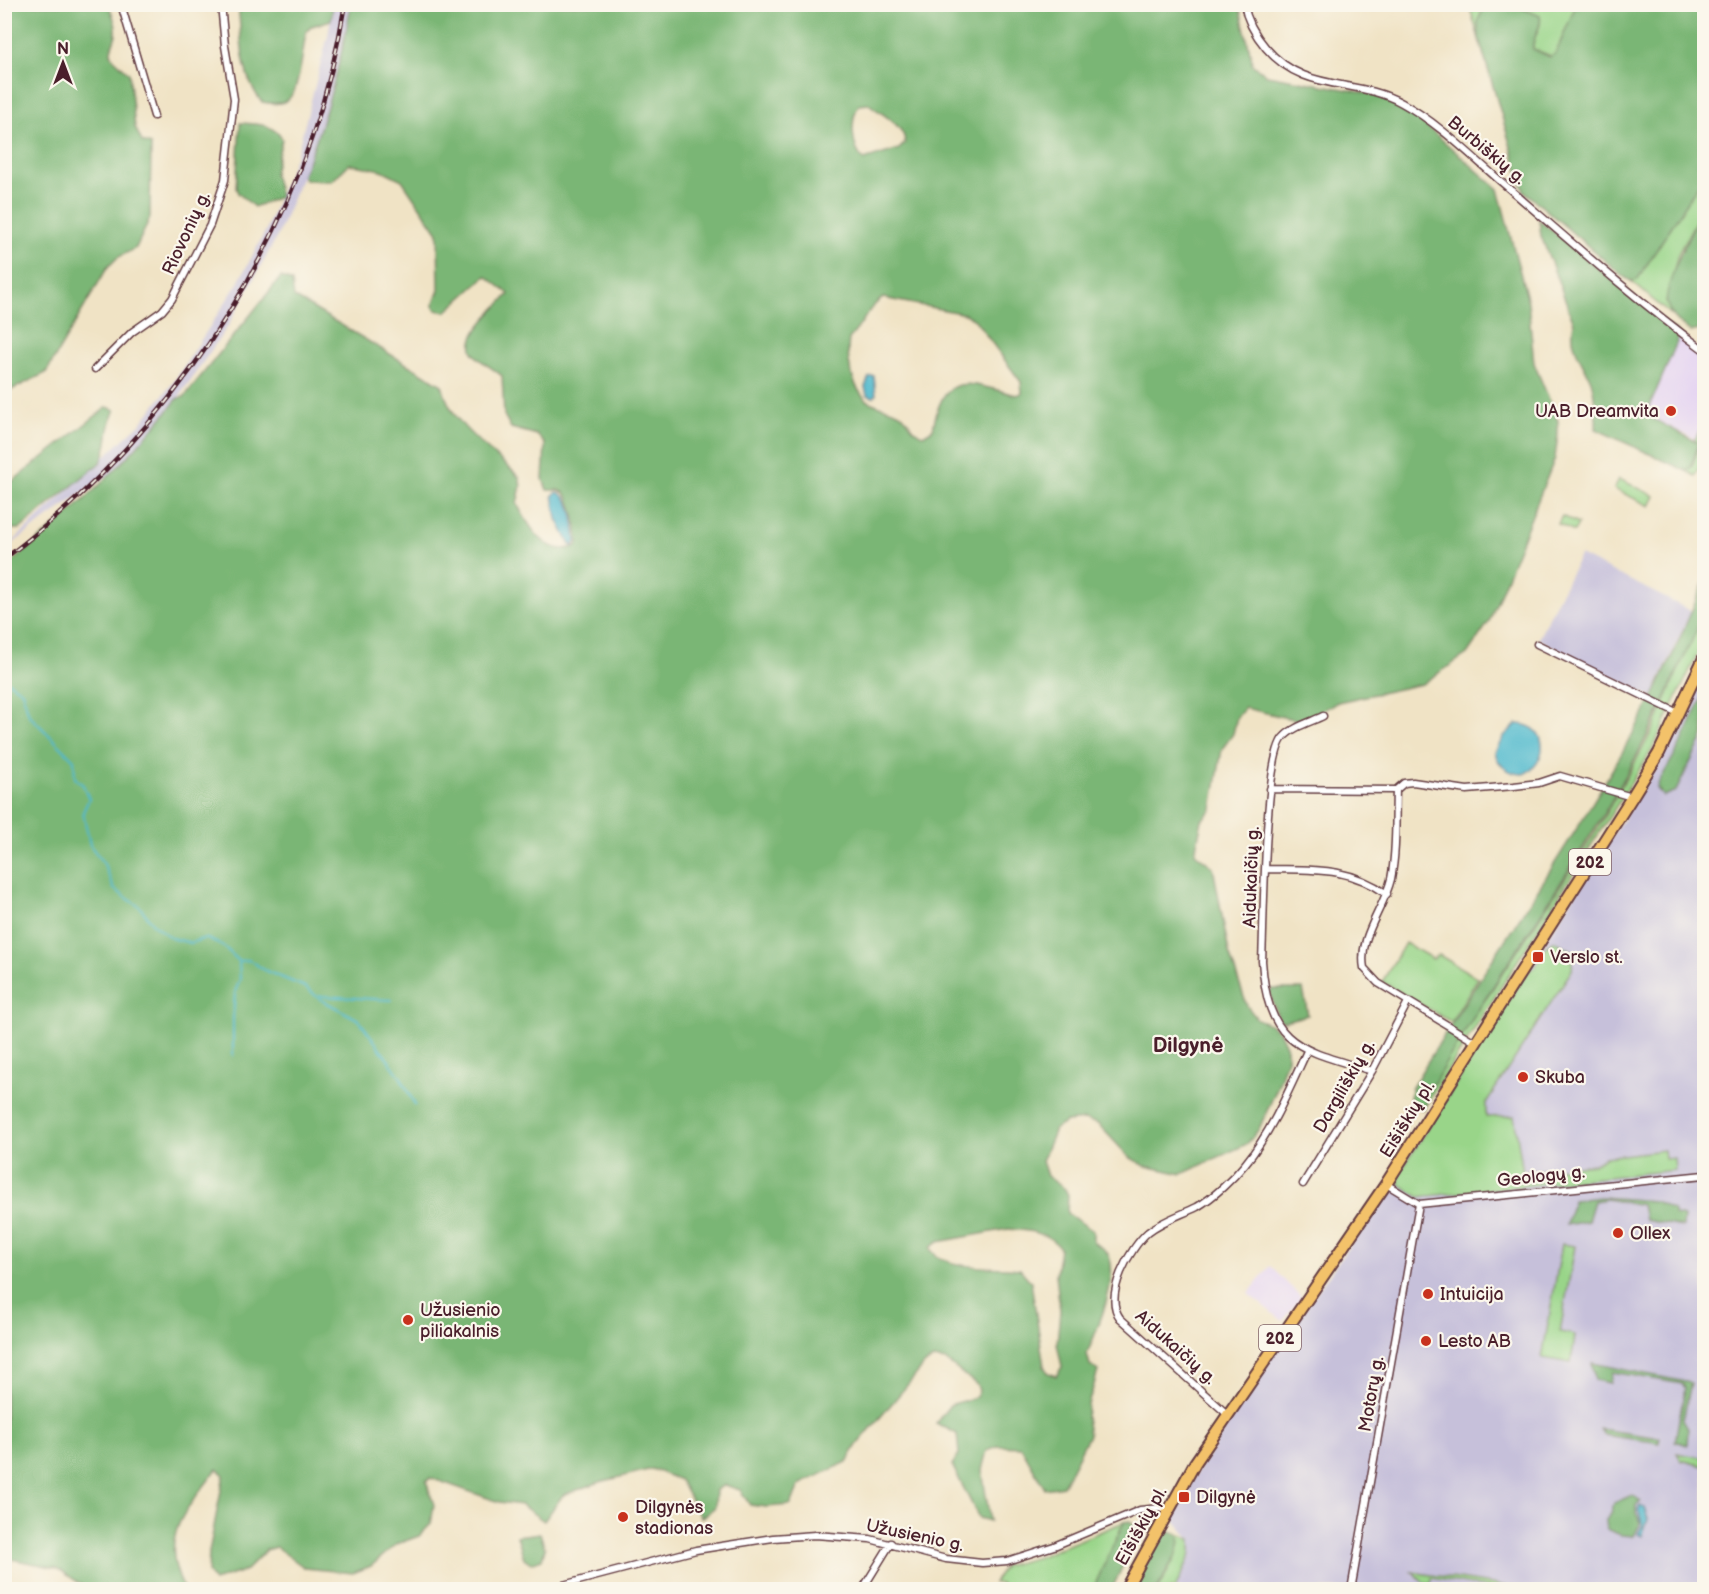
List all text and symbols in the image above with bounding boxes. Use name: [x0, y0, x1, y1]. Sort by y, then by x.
north arrow: [33, 33, 93, 93]
text: N: [57, 40, 69, 59]
street label: Burbiškių g.: [1443, 112, 1530, 189]
street label: Riovonių g.: [158, 188, 215, 278]
place label: UAB Dreamvita: [1535, 401, 1659, 422]
marker: UAB Dreamvita: [1664, 404, 1678, 418]
street label: Aidukaičių g.: [1239, 826, 1264, 928]
road number: 202: [1569, 849, 1611, 875]
place label: Verslo st.: [1550, 947, 1623, 968]
marker: Verslo st.: [1531, 950, 1545, 964]
district label: Dilgynė: [1153, 1033, 1223, 1058]
street label: Dargiliškių g.: [1309, 1036, 1380, 1137]
place label: Skuba: [1535, 1067, 1585, 1088]
marker: Skuba: [1516, 1070, 1530, 1084]
street label: Eišiškių pl.: [1376, 1077, 1439, 1162]
street label: Geologų g.: [1496, 1161, 1586, 1192]
place label: Ollex: [1630, 1223, 1671, 1244]
marker: Ollex: [1611, 1226, 1625, 1240]
place label: Intuicija: [1440, 1284, 1504, 1305]
marker: Intuicija: [1421, 1287, 1435, 1301]
place label: Užusienio piliakalnis: [420, 1300, 501, 1342]
street label: Aidukaičių g.: [1131, 1306, 1220, 1389]
marker: Užusienio piliakalnis: [401, 1313, 415, 1327]
road number: 202: [1259, 1325, 1301, 1351]
place label: Lesto AB: [1438, 1331, 1511, 1352]
marker: Lesto AB: [1419, 1334, 1433, 1348]
street label: Motorų g.: [1355, 1355, 1388, 1434]
street label: Eišiškių pl.: [1111, 1483, 1172, 1569]
place label: Dilgynė: [1196, 1487, 1256, 1508]
marker: Dilgynė: [1177, 1490, 1191, 1504]
place label: Dilgynės stadionas: [635, 1497, 713, 1539]
marker: Dilgynės stadionas: [616, 1510, 630, 1524]
street label: Užusienio g.: [864, 1515, 966, 1556]

